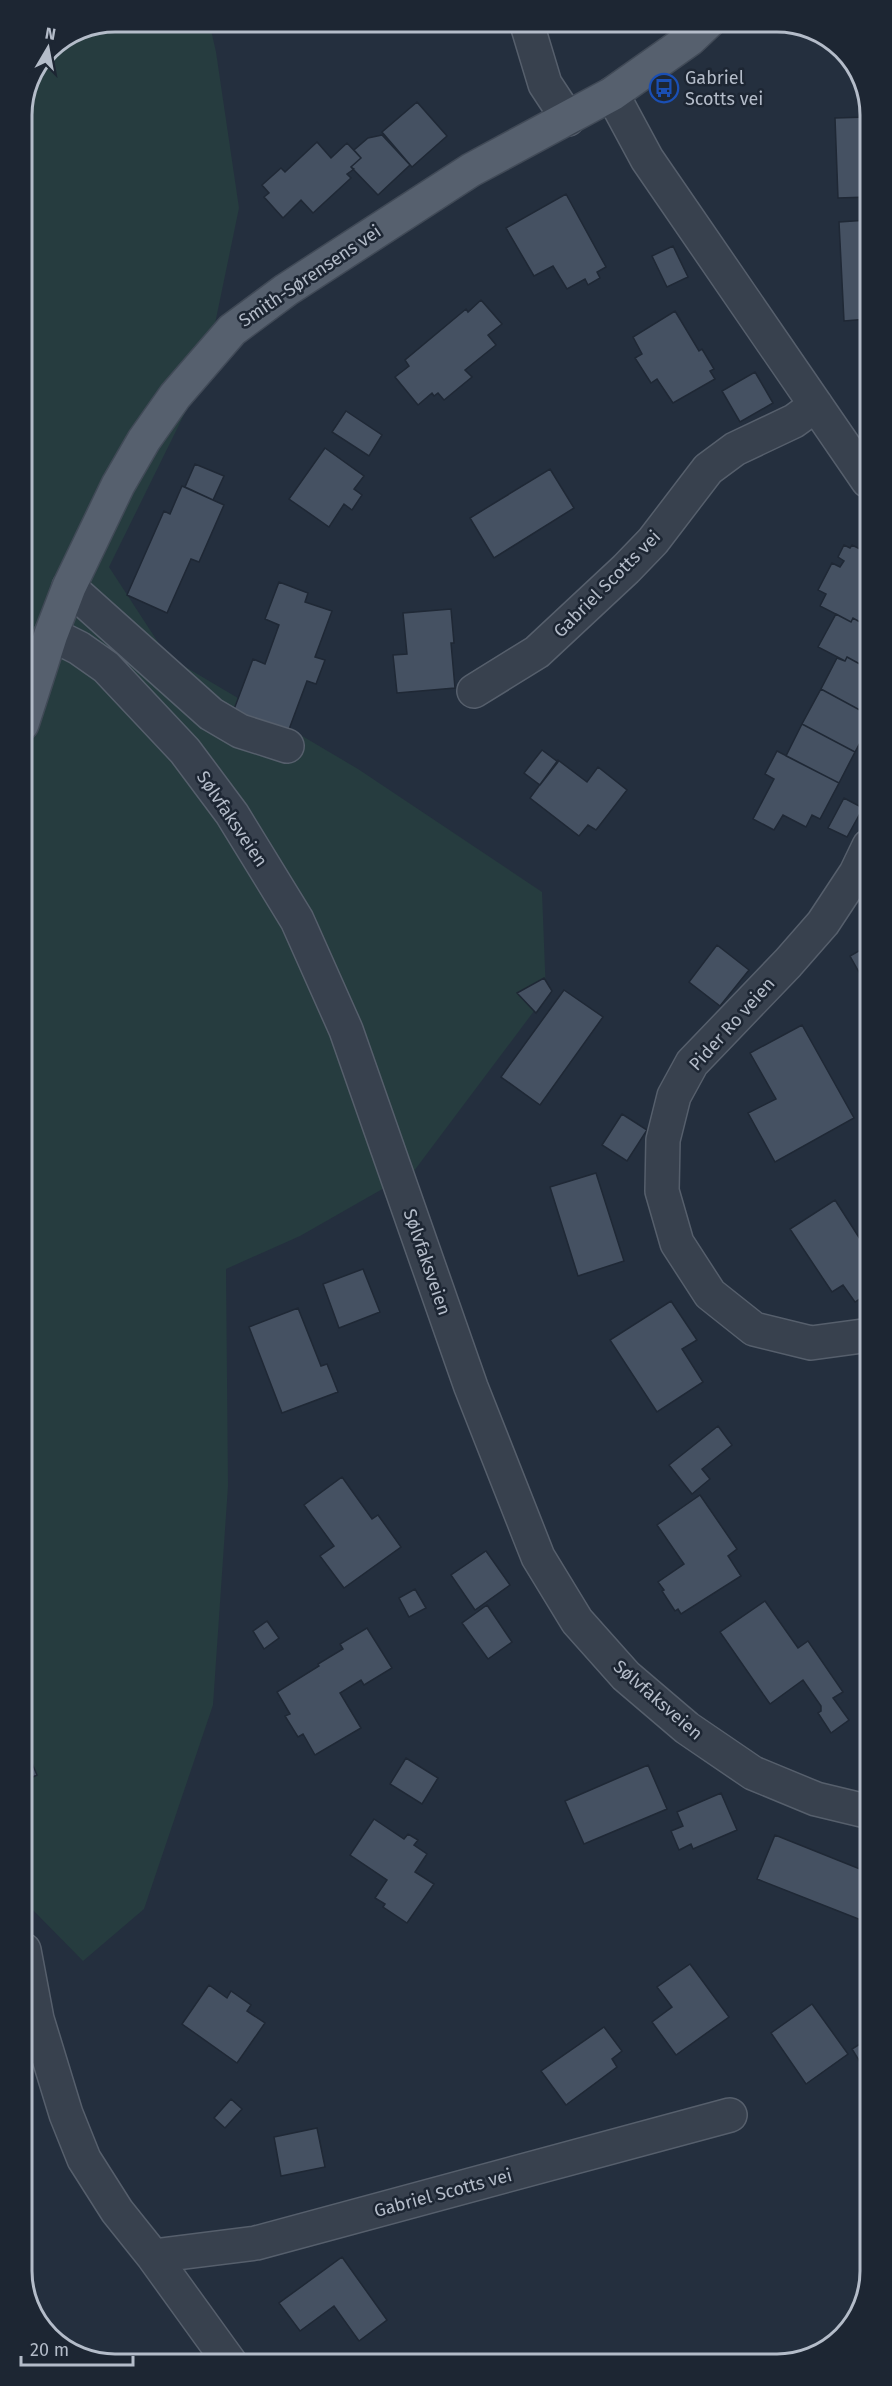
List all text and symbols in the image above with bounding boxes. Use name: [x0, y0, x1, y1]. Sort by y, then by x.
north arrow: [18, 18, 78, 78]
text: N: [44, 23, 57, 44]
place label: Gabriel Scotts vei: [685, 67, 763, 110]
bus stop icon: Gabriel Scotts vei: [648, 72, 680, 104]
street label: Smith-Sørensens vei: [235, 220, 385, 332]
street label: Gabriel Scotts vei: [549, 526, 665, 642]
street label: Sølvfaksveien: [192, 767, 272, 871]
street label: Pider Ro veien: [684, 973, 780, 1075]
street label: Sølvfaksveien: [399, 1206, 455, 1318]
street label: Sølvfaksveien: [609, 1655, 707, 1745]
street label: Gabriel Scotts vei: [372, 2164, 514, 2222]
scale bar: [21, 2329, 134, 2367]
text: 20 m: [30, 2339, 69, 2361]

